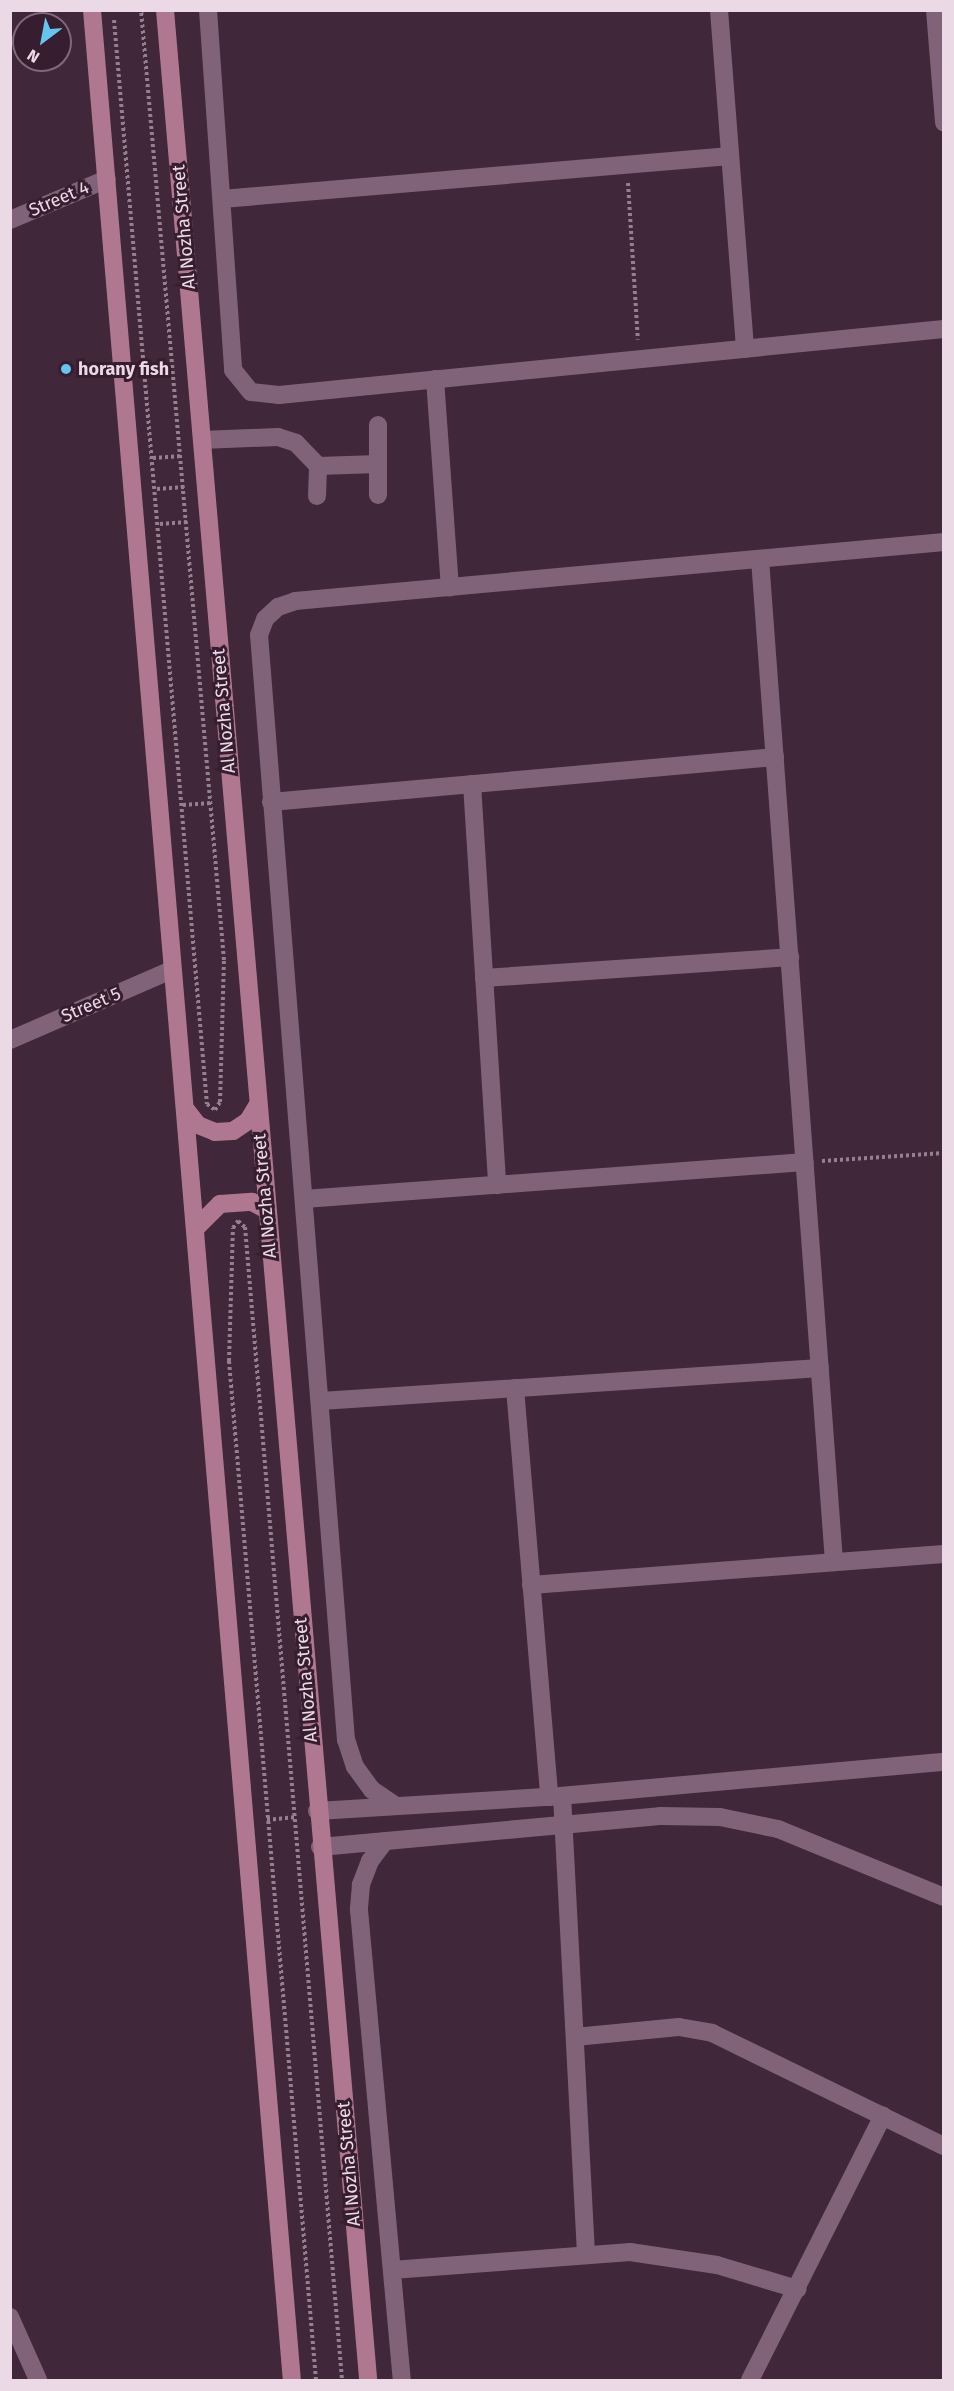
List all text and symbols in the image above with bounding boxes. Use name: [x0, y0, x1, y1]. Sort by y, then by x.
north arrow: [12, 12, 72, 72]
text: N: [24, 45, 43, 67]
street label: Al Nozha Street: [168, 164, 200, 290]
street label: Street 4: [26, 177, 92, 221]
place label: horany fish: [78, 358, 169, 380]
marker: horany fish: [59, 362, 73, 376]
street label: Al Nozha Street: [208, 648, 240, 774]
street label: Street 5: [58, 983, 124, 1027]
street label: Al Nozha Street: [249, 1133, 281, 1259]
street label: Al Nozha Street: [290, 1617, 322, 1743]
street label: Al Nozha Street: [333, 2101, 365, 2227]

